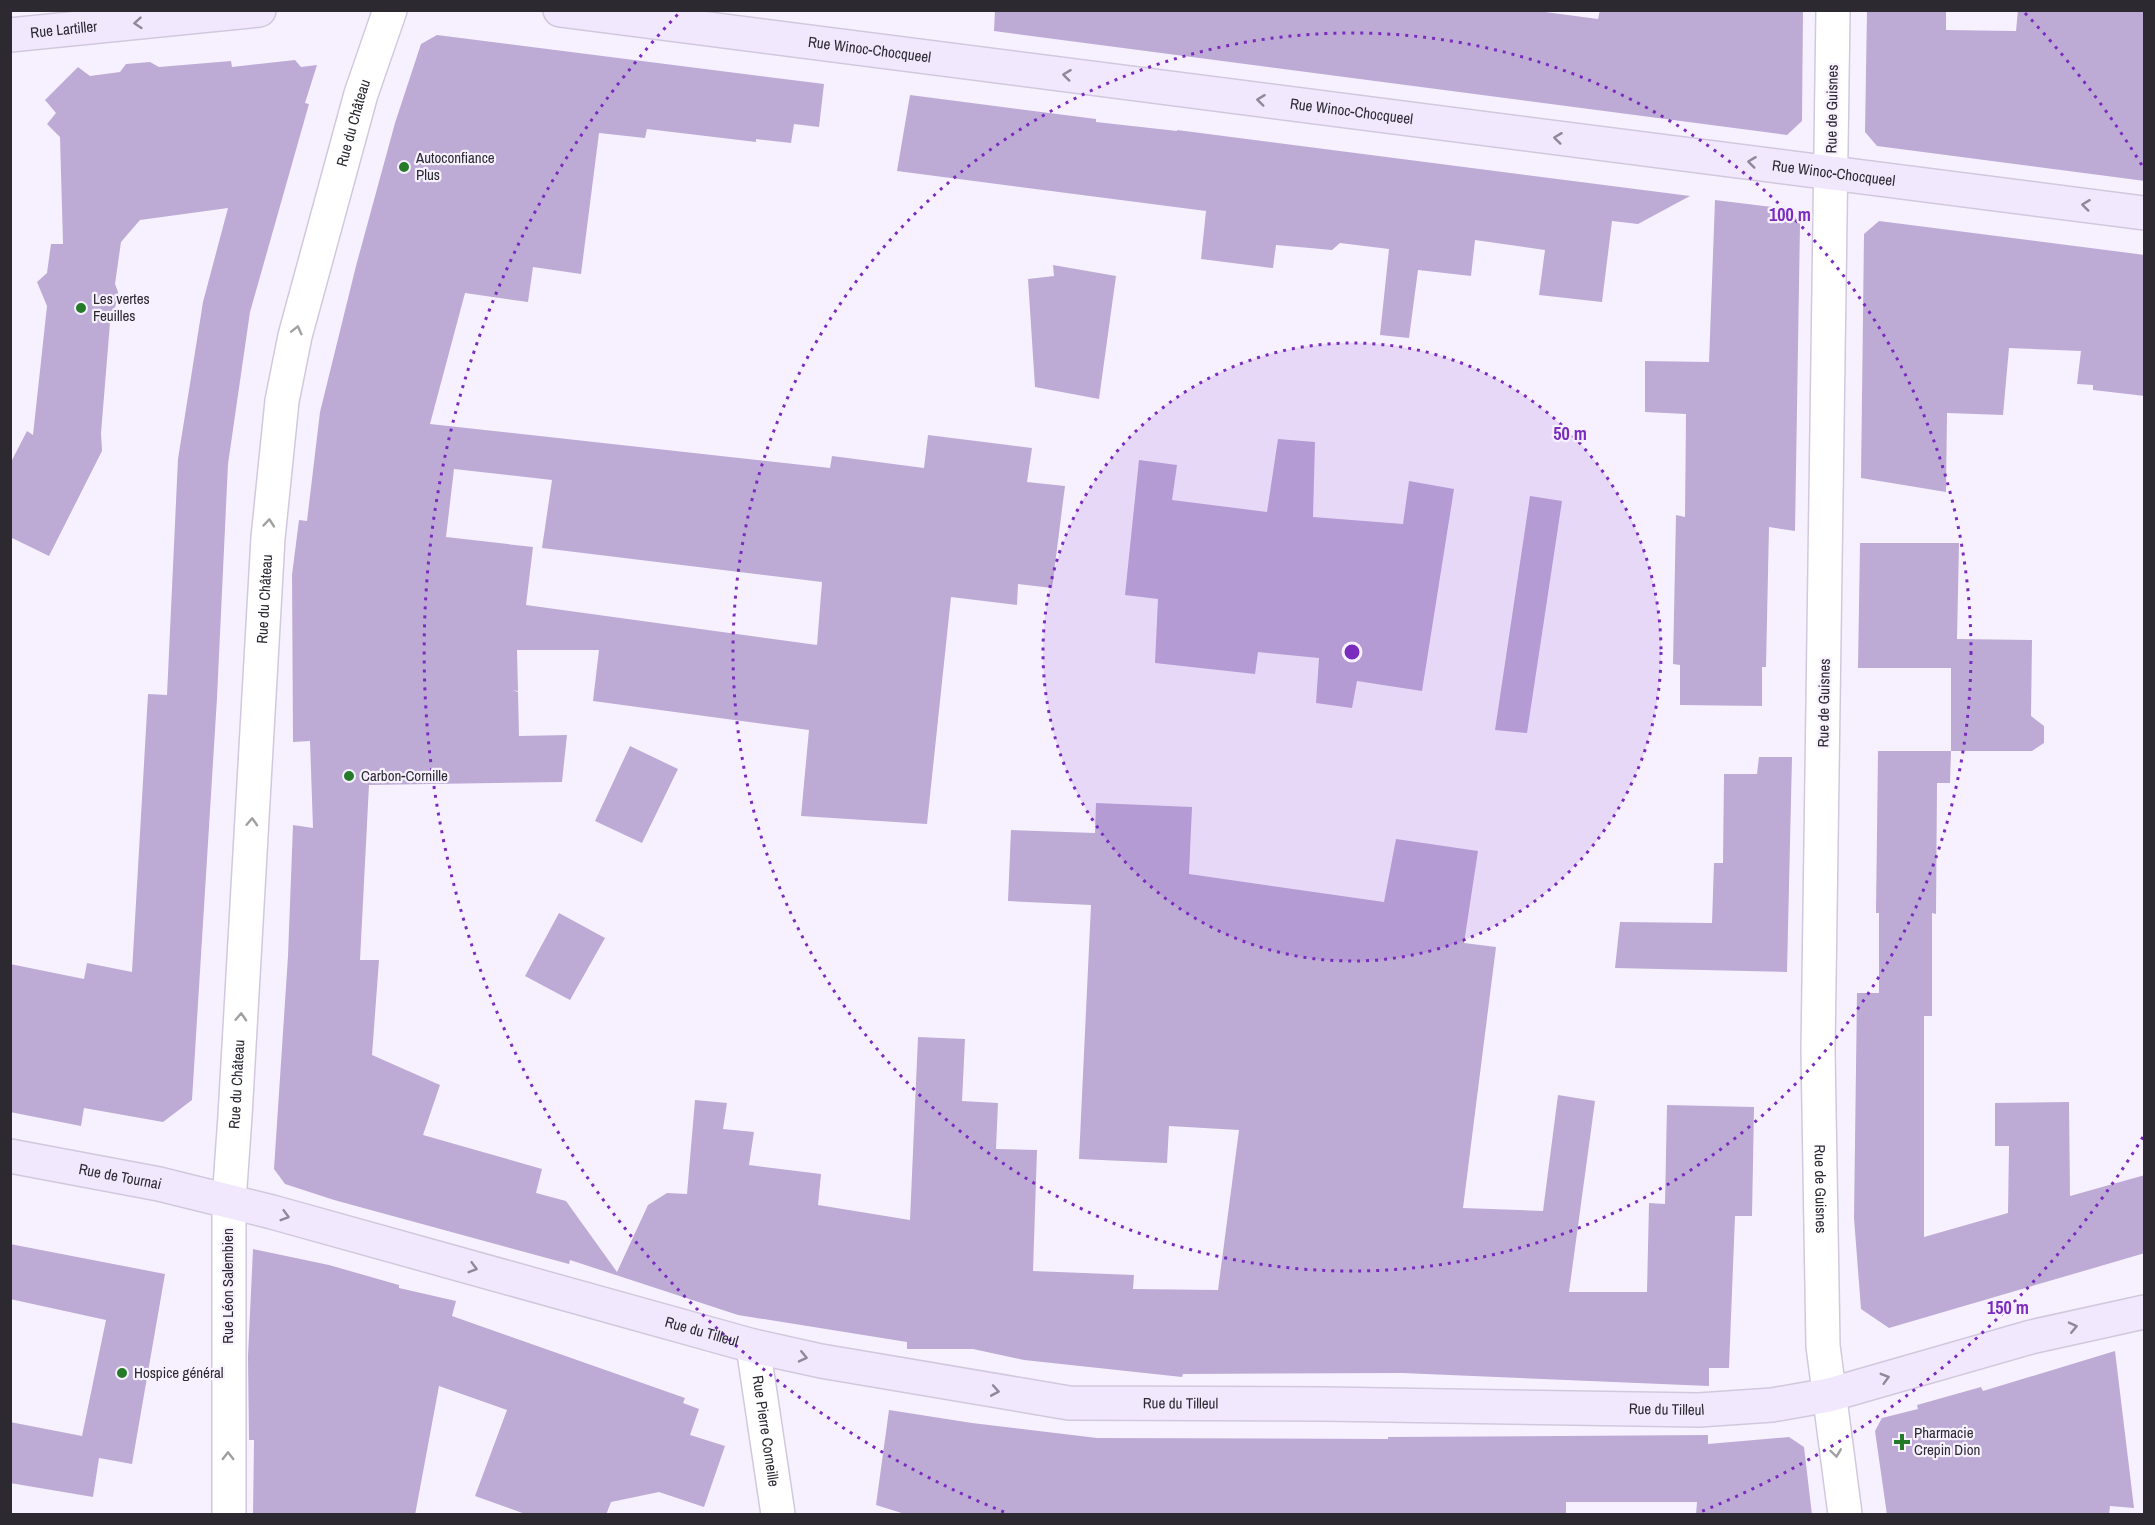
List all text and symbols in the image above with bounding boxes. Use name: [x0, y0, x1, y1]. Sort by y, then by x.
street label: Rue Lartiller: [29, 15, 98, 43]
one-way arrow: [134, 16, 143, 29]
street label: Rue Winoc-Chocqueel: [807, 31, 932, 67]
street label: Rue de Guisnes: [1820, 64, 1843, 154]
one-way arrow: [1063, 70, 1072, 82]
street label: Rue du Château: [331, 76, 375, 169]
street label: Rue Winoc-Chocqueel: [1289, 93, 1414, 129]
one-way arrow: [1256, 94, 1265, 106]
one-way arrow: [1554, 132, 1563, 144]
place label: Autoconfiance Plus: [415, 147, 495, 185]
street label: Rue Winoc-Chocqueel: [1771, 154, 1896, 191]
one-way arrow: [1747, 156, 1756, 169]
marker: Autoconfiance Plus: [397, 160, 411, 174]
one-way arrow: [2082, 200, 2091, 212]
text: 100 m: [1769, 202, 1811, 227]
place label: Les vertes Feuilles: [93, 288, 150, 326]
marker: Les vertes Feuilles: [74, 301, 88, 315]
one-way arrow: [289, 325, 302, 335]
text: 50 m: [1553, 421, 1587, 446]
one-way arrow: [262, 518, 275, 527]
street label: Rue du Château: [251, 554, 277, 644]
centre of rings: [1342, 642, 1362, 662]
street label: Rue de Guisnes: [1812, 658, 1835, 748]
place label: Carbon-Cornille: [361, 765, 448, 786]
marker: Carbon-Cornille: [342, 769, 356, 783]
one-way arrow: [245, 818, 258, 827]
one-way arrow: [234, 1013, 247, 1022]
street label: Rue du Château: [223, 1039, 249, 1130]
street label: Rue de Guisnes: [1810, 1144, 1832, 1234]
street label: Rue de Tournai: [77, 1158, 164, 1194]
one-way arrow: [280, 1208, 290, 1221]
street label: Rue Léon Salembien: [217, 1228, 238, 1344]
one-way arrow: [467, 1261, 478, 1273]
text: 150 m: [1987, 1295, 2029, 1320]
street label: Rue du Tilleul: [663, 1311, 741, 1351]
one-way arrow: [2068, 1322, 2078, 1335]
one-way arrow: [798, 1350, 808, 1363]
place label: Hospice général: [134, 1362, 224, 1383]
marker: Hospice général: [115, 1366, 129, 1380]
one-way arrow: [1879, 1373, 1890, 1385]
street label: Rue Pierre Corneille: [748, 1374, 785, 1488]
one-way arrow: [990, 1384, 1000, 1397]
street label: Rue du Tilleul: [1143, 1392, 1218, 1414]
street label: Rue du Tilleul: [1629, 1398, 1705, 1420]
place label: Pharmacie Crepin Dion: [1914, 1422, 1980, 1460]
marker: Pharmacie Crepin Dion: [1895, 1435, 1909, 1449]
one-way arrow: [1830, 1448, 1842, 1457]
one-way arrow: [222, 1452, 234, 1461]

